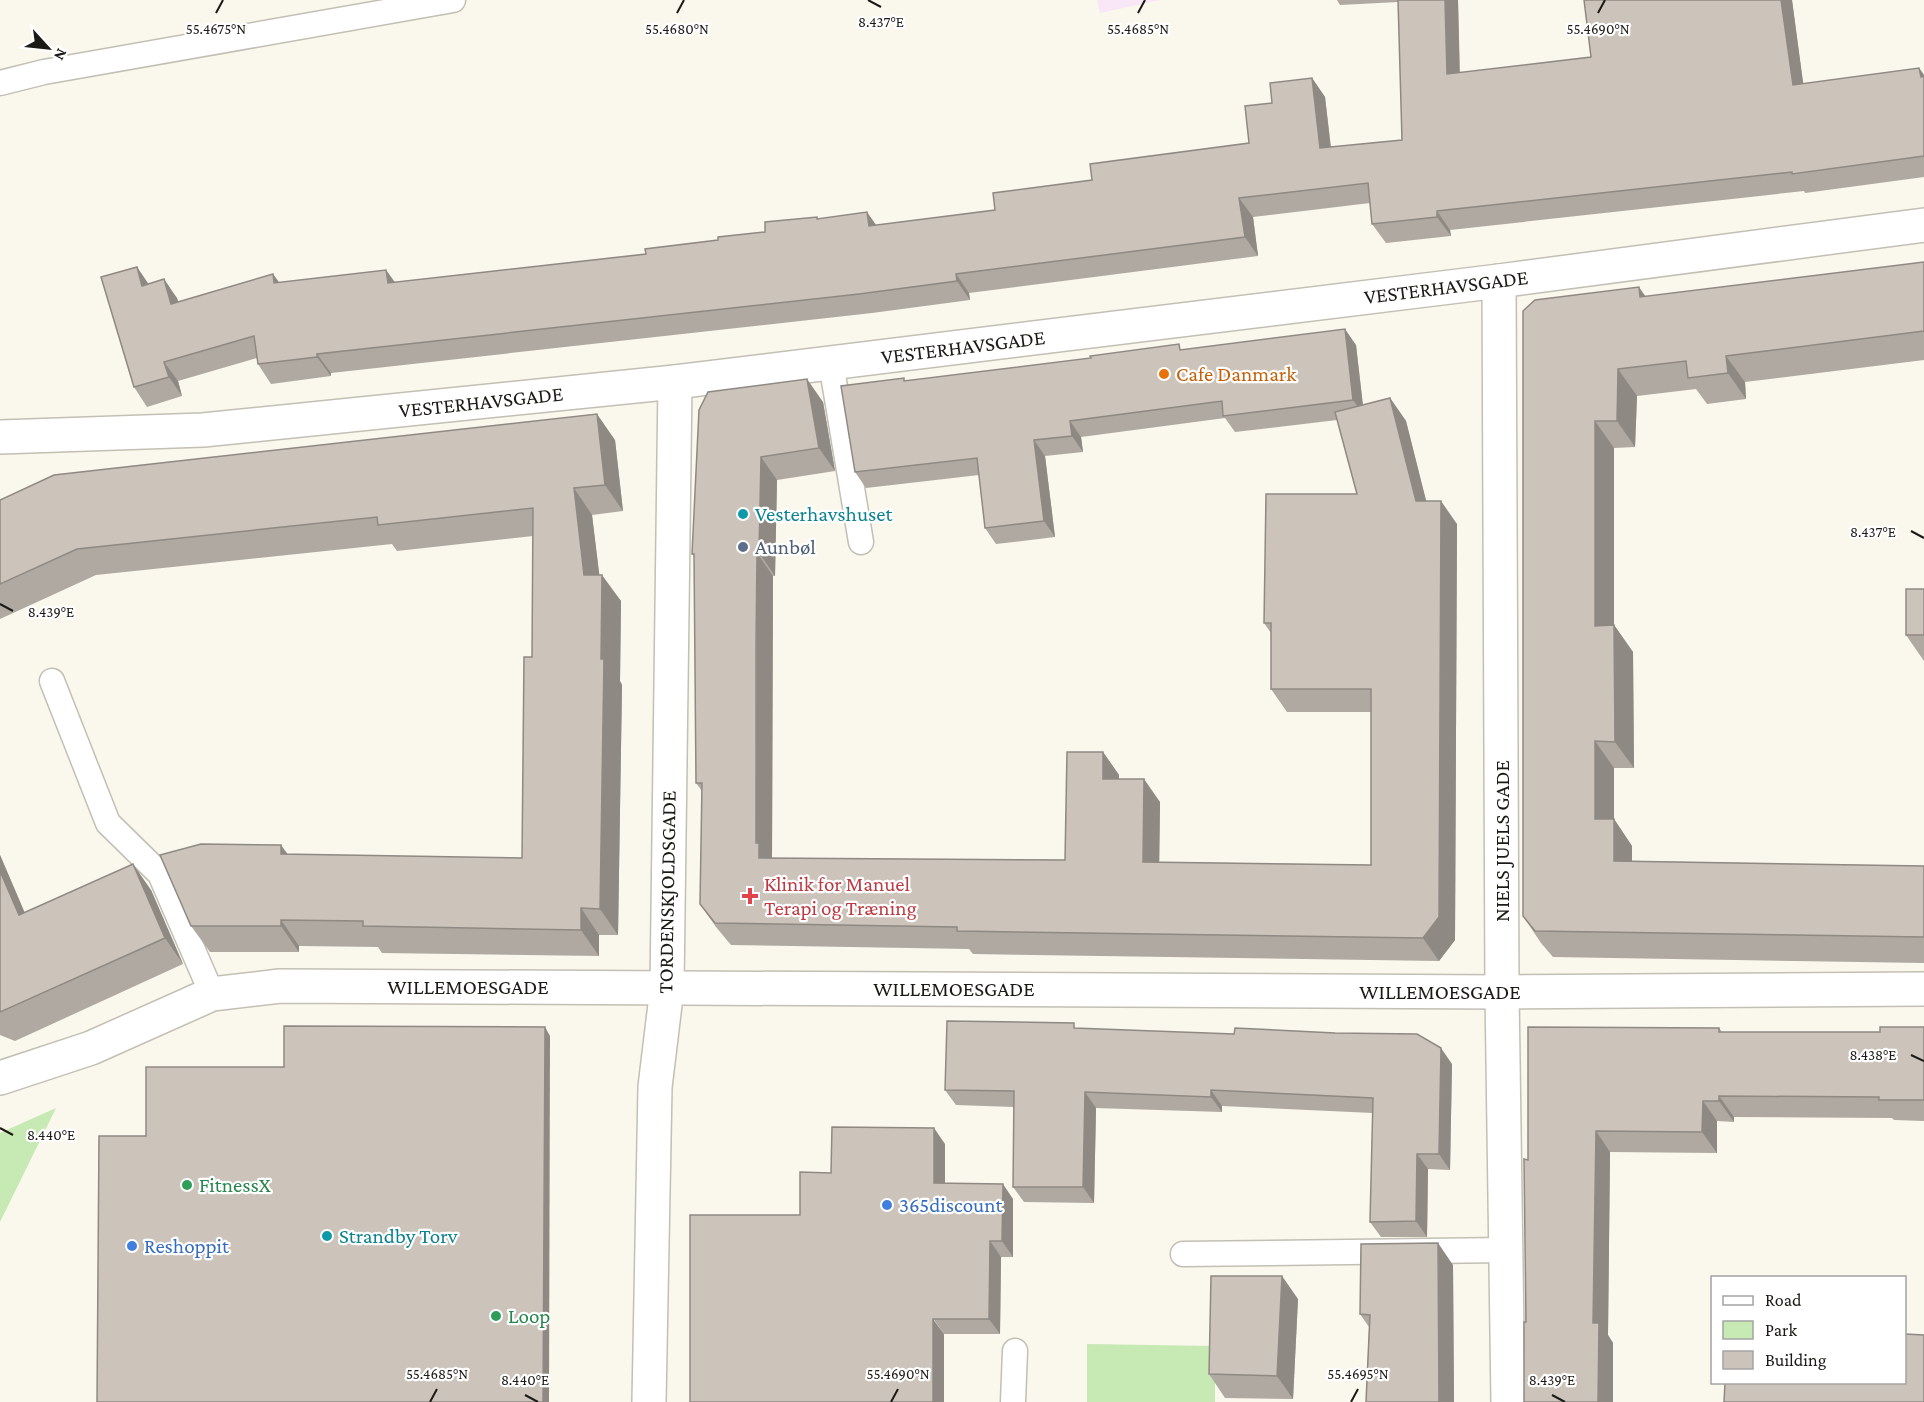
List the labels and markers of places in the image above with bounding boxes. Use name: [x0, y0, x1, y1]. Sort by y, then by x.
place label: Cafe Danmark: [1176, 362, 1296, 386]
marker: Cafe Danmark: [1157, 367, 1171, 381]
place label: Vesterhavshuset: [755, 502, 893, 526]
marker: Vesterhavshuset: [736, 507, 750, 521]
place label: Aunbøl: [755, 535, 816, 559]
marker: Aunbøl: [736, 540, 750, 554]
place label: Klinik for Manuel Terapi og Træning: [764, 872, 917, 920]
marker: Klinik for Manuel Terapi og Træning: [741, 887, 759, 905]
place label: FitnessX: [199, 1173, 271, 1197]
marker: FitnessX: [180, 1178, 194, 1192]
place label: 365discount: [899, 1193, 1003, 1217]
marker: 365discount: [880, 1198, 894, 1212]
place label: Strandby Torv: [339, 1224, 458, 1248]
marker: Strandby Torv: [320, 1229, 334, 1243]
place label: Reshoppit: [144, 1234, 230, 1258]
marker: Reshoppit: [125, 1239, 139, 1253]
place label: Loop: [508, 1304, 550, 1328]
marker: Loop: [489, 1309, 503, 1323]

